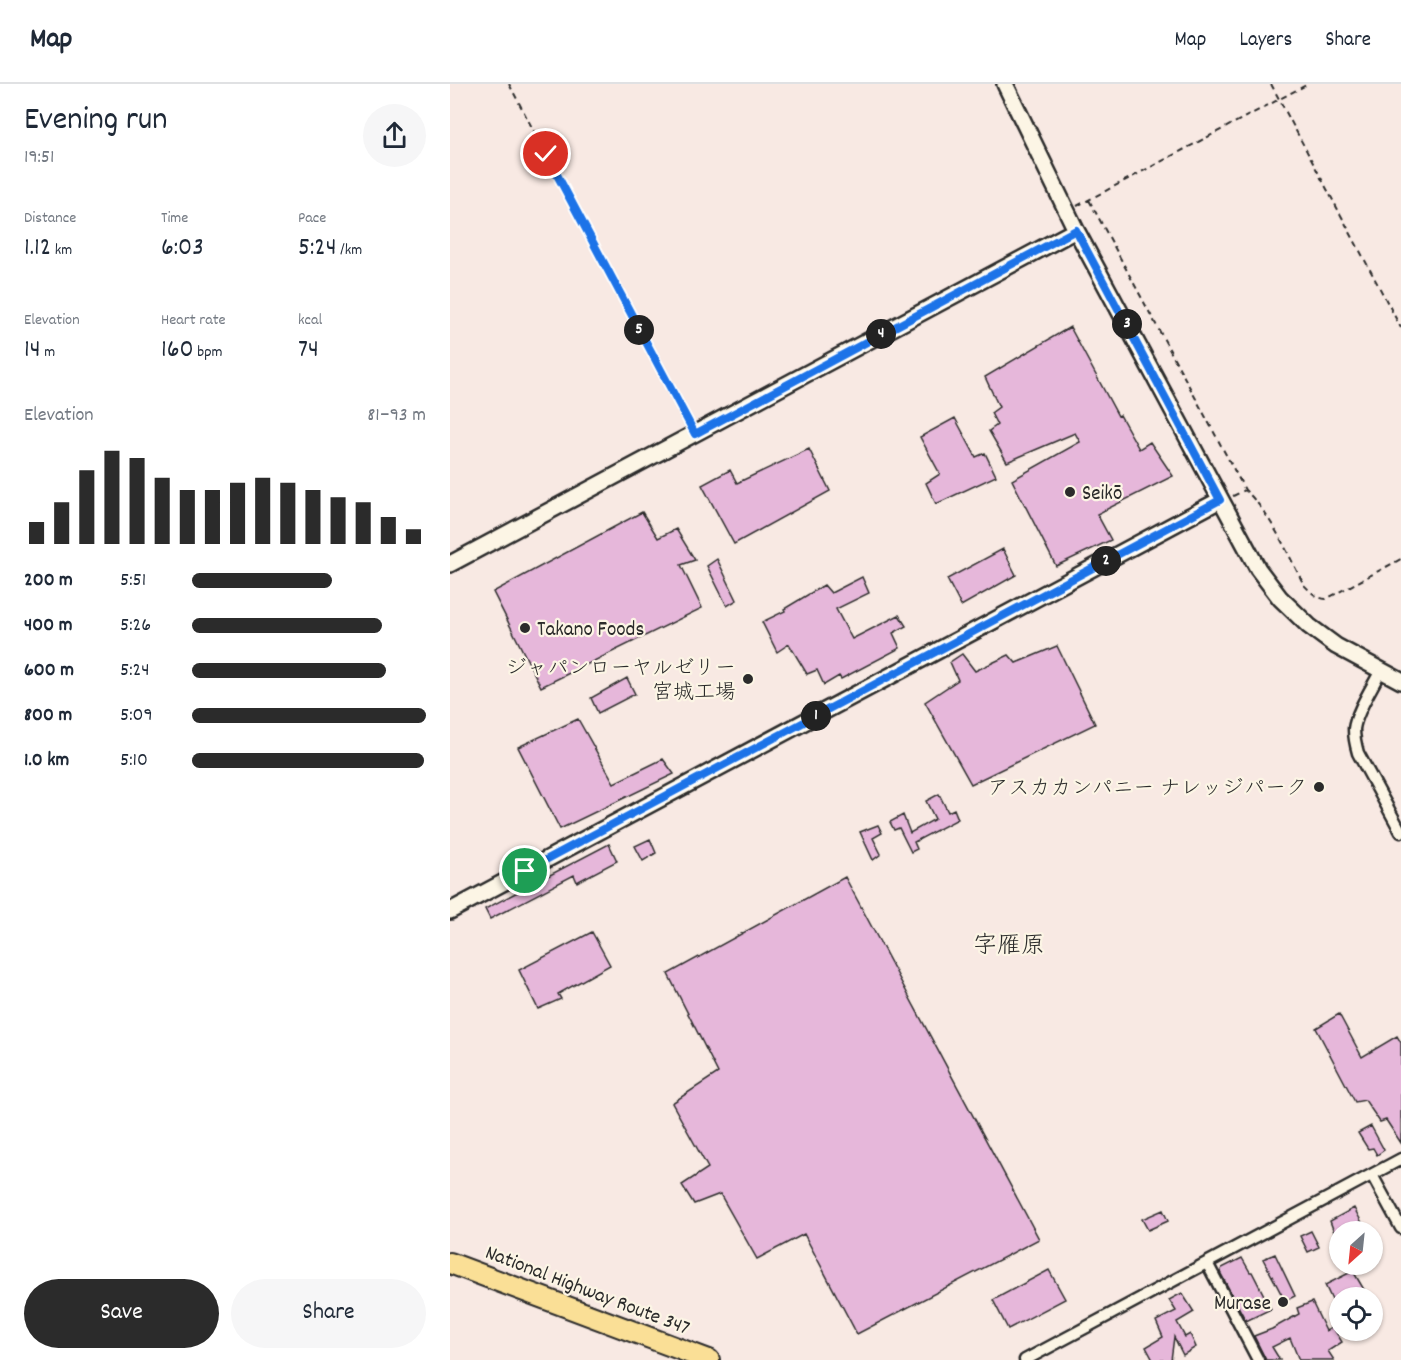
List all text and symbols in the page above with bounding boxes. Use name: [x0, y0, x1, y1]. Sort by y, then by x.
text: Map: [30, 21, 72, 61]
text: Map: [1175, 26, 1206, 56]
text: Layers: [1239, 26, 1292, 56]
text: Share: [1325, 26, 1371, 56]
text: Evening run: [24, 98, 168, 145]
button: share: [363, 104, 426, 167]
pin: [520, 128, 571, 179]
icon: check: [529, 137, 562, 170]
text: 19:51: [24, 144, 55, 172]
text: Distance: [24, 207, 76, 230]
text: Time: [161, 207, 188, 230]
text: Pace: [298, 207, 326, 230]
text: 1.12: [24, 230, 51, 267]
text: 6:03: [161, 230, 204, 267]
text: 5:24: [298, 230, 337, 267]
text: km: [51, 239, 72, 262]
text: /km: [337, 239, 362, 262]
text: Elevation: [24, 309, 80, 332]
text: Heart rate: [161, 309, 226, 332]
text: kcal: [298, 309, 322, 332]
pin: 3: [1112, 309, 1142, 339]
text: 3: [1123, 312, 1131, 335]
pin: 5: [624, 315, 654, 345]
text: 5: [635, 318, 643, 341]
pin: 4: [866, 319, 896, 349]
text: 4: [878, 322, 884, 345]
text: 14: [24, 332, 40, 369]
text: 160: [161, 332, 194, 369]
text: 74: [298, 332, 319, 369]
text: m: [40, 341, 55, 364]
text: bpm: [194, 341, 223, 364]
text: Elevation: [24, 402, 94, 430]
text: 81–93 m: [367, 402, 426, 430]
place label: Seikō: [1082, 480, 1122, 510]
marker: Seikō: [1063, 485, 1077, 499]
pin: 2: [1091, 546, 1121, 576]
text: 2: [1103, 549, 1110, 572]
text: 200 m: [24, 567, 73, 595]
text: 5:51: [120, 567, 146, 595]
text: 400 m: [24, 612, 72, 640]
text: 5:26: [120, 612, 151, 640]
place label: Takano Foods: [537, 616, 644, 646]
marker: Takano Foods: [518, 621, 532, 635]
place label: ジャパンローヤルゼリー 宮城工場: [505, 655, 736, 709]
text: 600 m: [24, 657, 74, 685]
text: 5:24: [120, 657, 150, 685]
marker: ジャパンローヤルゼリー 宮城工場: [741, 672, 755, 686]
pin: 1: [801, 701, 831, 731]
text: 800 m: [24, 702, 72, 730]
text: 5:09: [120, 702, 153, 730]
text: 1: [814, 704, 818, 727]
text: 1.0 km: [24, 747, 69, 775]
text: 5:10: [120, 747, 148, 775]
place label: アスカカンパニー ナレッジパーク: [988, 775, 1307, 805]
marker: アスカカンパニー ナレッジパーク: [1312, 780, 1326, 794]
pin: [499, 845, 550, 896]
icon: arrive: [508, 854, 541, 887]
district label: 字雁原: [973, 930, 1045, 964]
north arrow: [1329, 1221, 1383, 1275]
map controls: [1329, 1221, 1383, 1341]
street label: National Highway Route 347: [480, 1239, 694, 1345]
button: Save: [24, 1279, 219, 1348]
button: Share: [231, 1279, 426, 1348]
button: locate: [1329, 1287, 1383, 1341]
place label: Murase: [1214, 1290, 1271, 1320]
marker: Murase: [1276, 1295, 1290, 1309]

